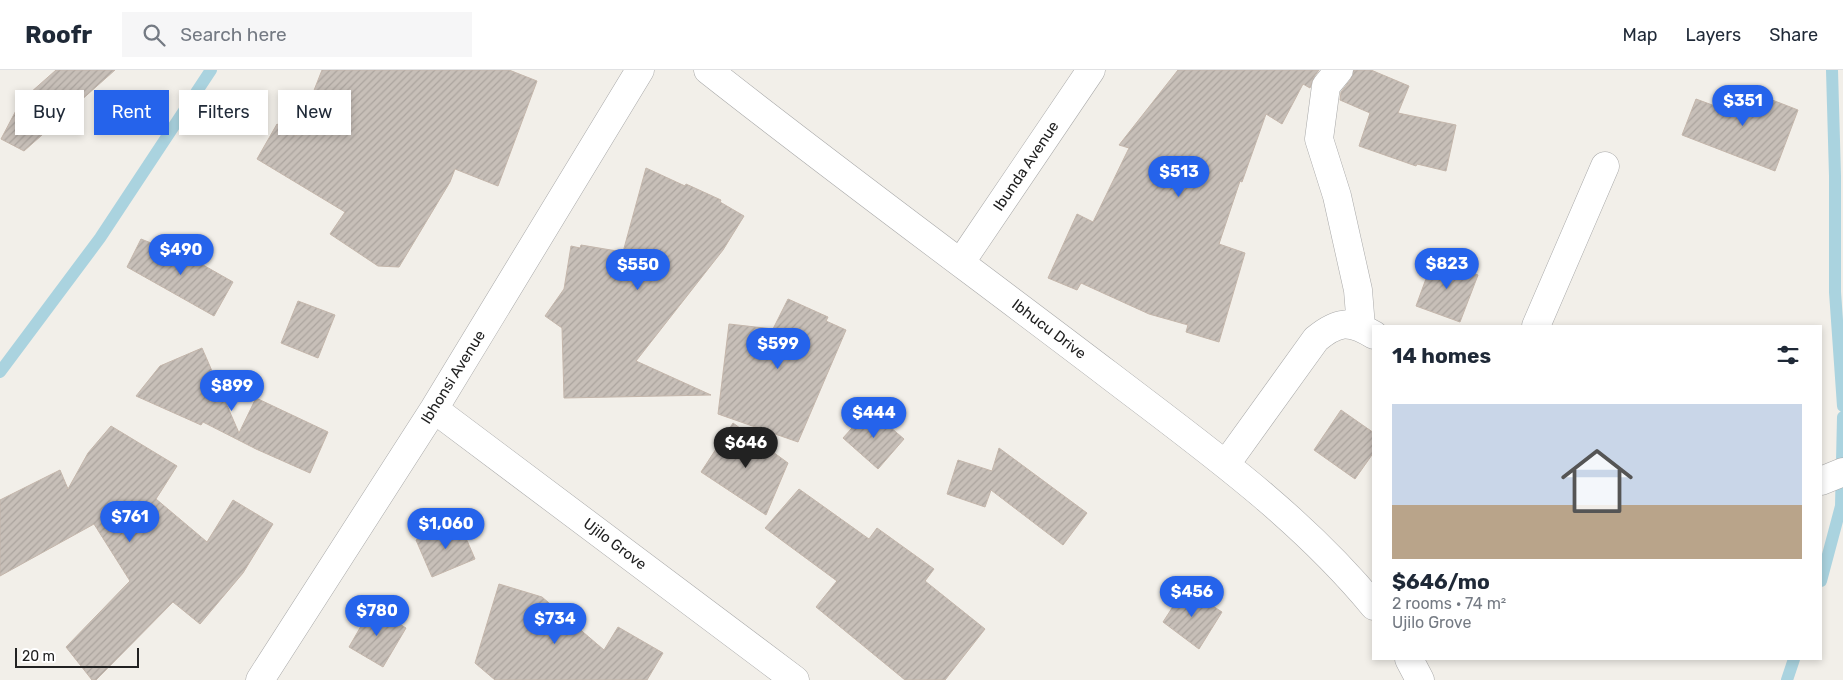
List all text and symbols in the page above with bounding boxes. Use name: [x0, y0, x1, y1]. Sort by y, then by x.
search box: [122, 12, 472, 57]
text: Roofr: [25, 21, 92, 49]
icon: search: [140, 21, 168, 49]
text: Search here: [180, 23, 287, 46]
text: Map: [1623, 24, 1658, 46]
text: Layers: [1686, 24, 1741, 46]
text: Share: [1769, 24, 1818, 46]
pin: $351: [1713, 85, 1773, 127]
chip: Buy: [15, 90, 84, 135]
chip: Rent: [94, 90, 169, 135]
chip: Filters: [179, 90, 268, 135]
chip: New: [278, 90, 351, 135]
text: $351: [1723, 91, 1763, 110]
street label: Ibunda Avenue: [989, 118, 1063, 214]
pin: $513: [1149, 156, 1209, 198]
text: $513: [1159, 162, 1199, 181]
pin: $490: [151, 234, 211, 276]
text: $490: [160, 240, 202, 259]
pin: $550: [608, 248, 668, 291]
pin: $823: [1417, 248, 1477, 290]
text: $823: [1426, 254, 1468, 273]
text: $550: [617, 255, 659, 274]
street label: Ibhucu Drive: [1008, 295, 1090, 363]
street label: Ibhonsi Avenue: [417, 327, 489, 427]
pin: $599: [748, 328, 808, 370]
text: $599: [757, 334, 799, 353]
icon: filters: [1774, 341, 1802, 369]
text: 14 homes: [1392, 343, 1491, 368]
pin: $899: [202, 370, 262, 412]
text: $899: [211, 376, 253, 395]
pin: $444: [844, 396, 904, 439]
text: $444: [852, 403, 896, 422]
pin: $646: [716, 426, 776, 469]
text: $646: [725, 433, 767, 452]
icon: home: [1552, 436, 1642, 526]
pin: $761: [100, 500, 160, 543]
text: $761: [111, 507, 149, 526]
pin: $1,060: [405, 508, 487, 550]
text: $1,060: [418, 514, 474, 533]
street label: Ujilo Grove: [580, 514, 650, 574]
text: $646/mo: [1392, 569, 1490, 594]
pin: $456: [1162, 576, 1222, 618]
text: $456: [1171, 582, 1213, 601]
pin: $780: [347, 594, 407, 637]
text: 2 rooms · 74 m²: [1392, 594, 1506, 613]
text: $780: [356, 601, 398, 620]
pin: $734: [525, 602, 585, 645]
text: $734: [534, 609, 576, 628]
text: Ujilo Grove: [1392, 613, 1471, 632]
scale bar: [15, 645, 139, 668]
text: 20 m: [22, 648, 55, 665]

